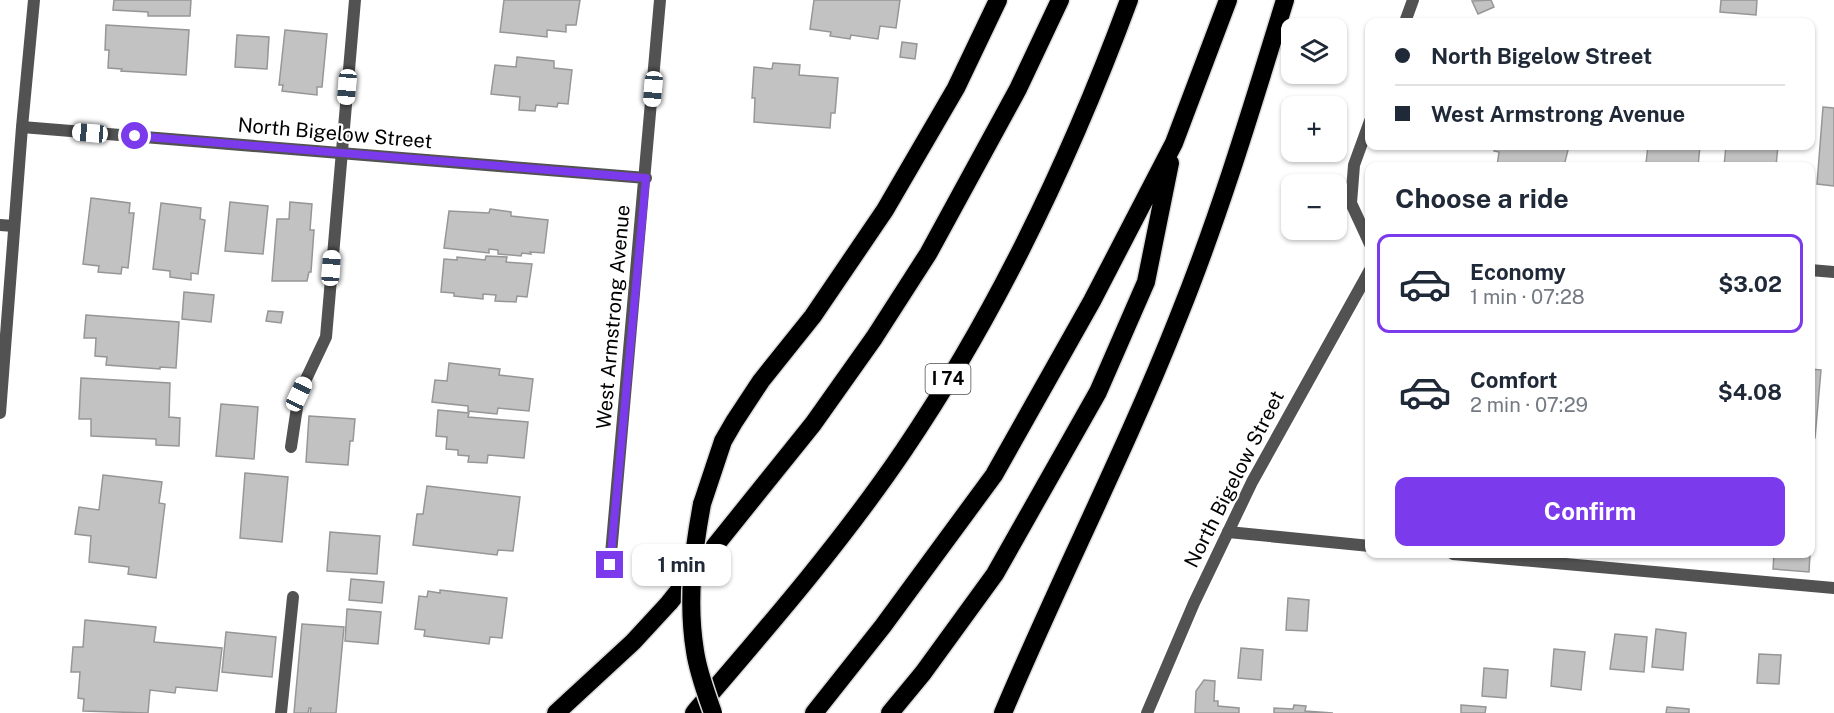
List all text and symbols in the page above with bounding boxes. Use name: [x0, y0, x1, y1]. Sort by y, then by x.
map controls: [1281, 18, 1347, 240]
button: layers: [1281, 18, 1347, 84]
text: North Bigelow Street: [1431, 43, 1652, 69]
car: [336, 68, 358, 106]
car: [642, 70, 664, 108]
button: +: [1281, 96, 1347, 162]
text: West Armstrong Avenue: [1431, 101, 1685, 127]
street label: North Bigelow Street: [237, 113, 433, 153]
car: [71, 122, 109, 144]
route start: [121, 122, 148, 149]
button: −: [1281, 174, 1347, 240]
text: Choose a ride: [1395, 182, 1569, 214]
street label: West Armstrong Avenue: [591, 204, 635, 430]
car: [321, 249, 341, 287]
icon: car: [1398, 257, 1452, 311]
text: Economy: [1470, 259, 1566, 285]
text: $3.02: [1718, 271, 1782, 297]
text: 1 min · 07:28: [1470, 285, 1585, 309]
road number: I 74: [926, 364, 970, 394]
icon: car: [1398, 365, 1452, 419]
text: Comfort: [1470, 367, 1557, 393]
car: [283, 374, 315, 414]
text: $4.08: [1718, 379, 1782, 405]
street label: North Bigelow Street: [1179, 387, 1289, 571]
text: 2 min · 07:29: [1470, 393, 1588, 417]
button: Confirm: [1395, 477, 1785, 546]
callout: 1 min: [631, 544, 730, 586]
route end: [596, 551, 623, 578]
text: 1 min: [657, 553, 706, 577]

